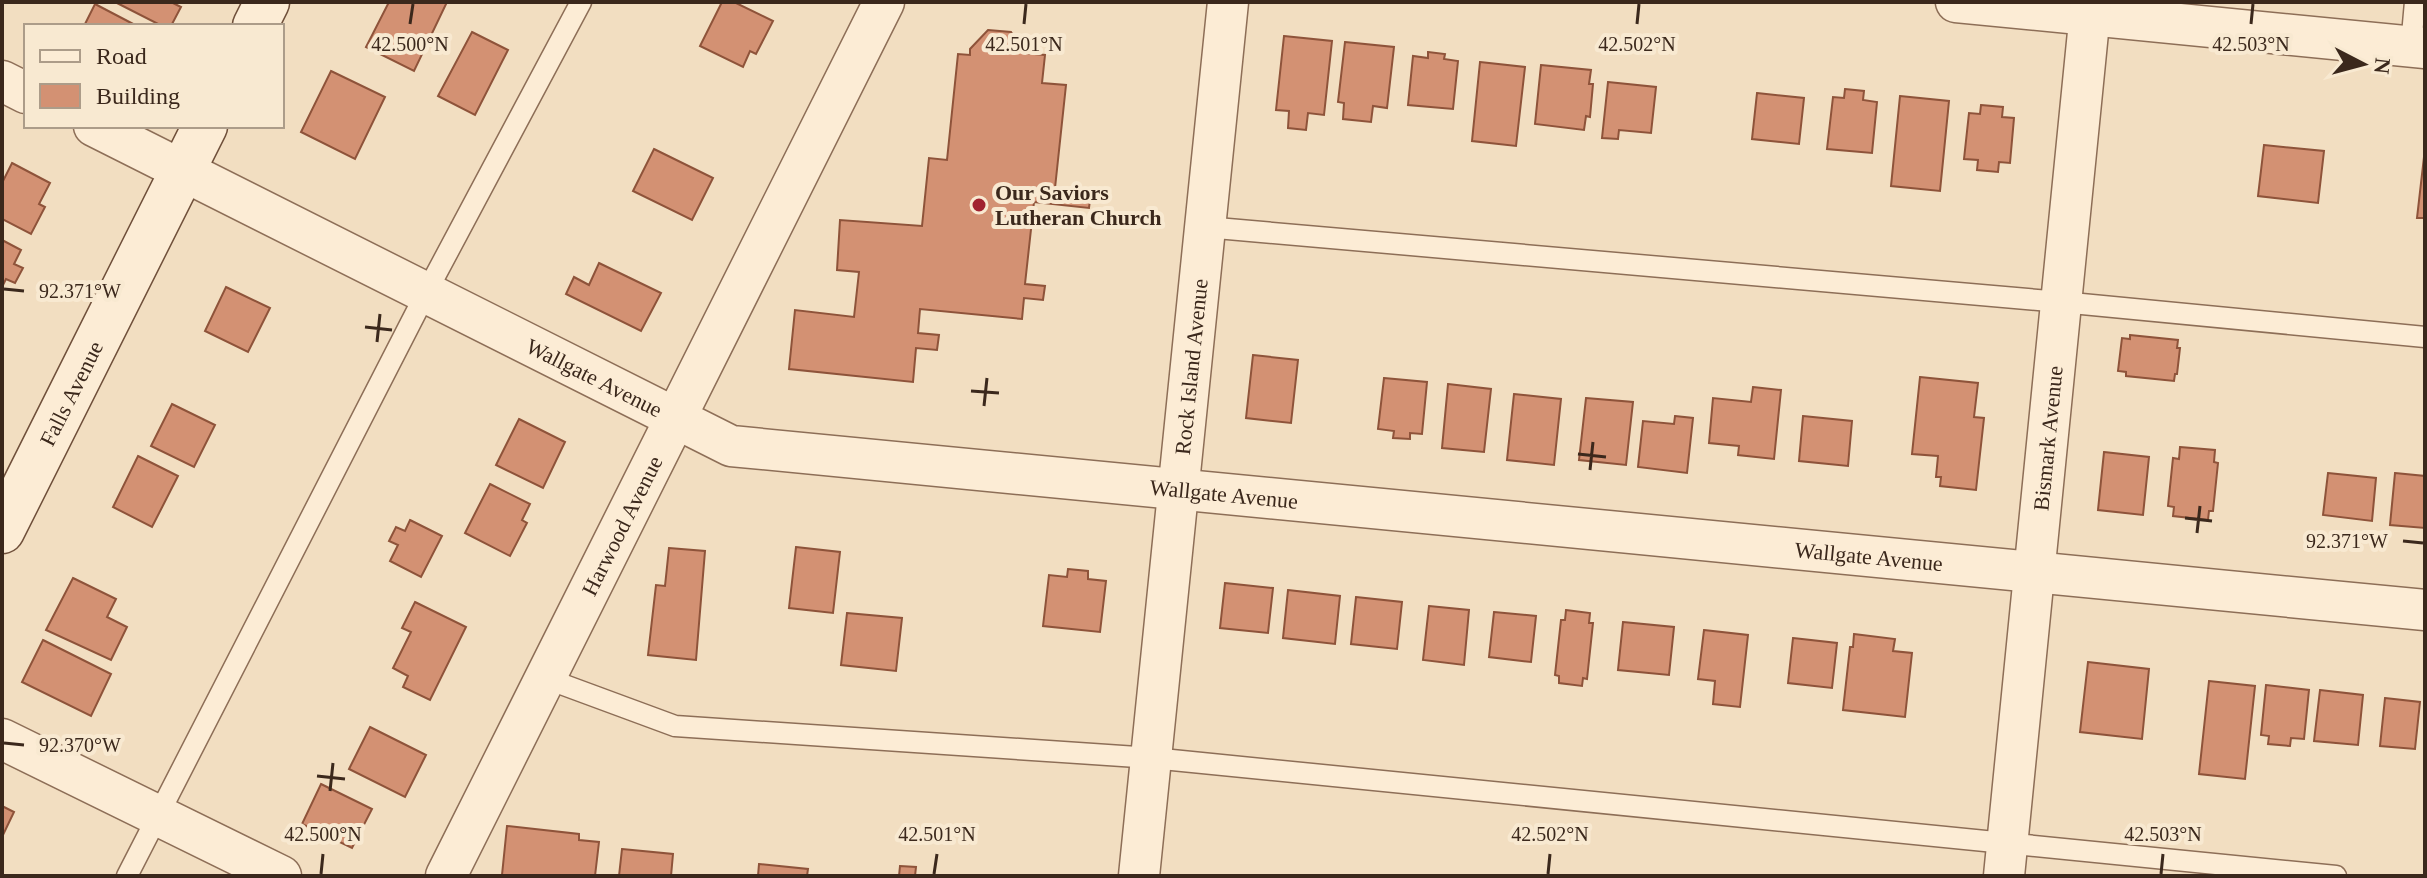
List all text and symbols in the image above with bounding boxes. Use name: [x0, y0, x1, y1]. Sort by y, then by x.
legend: [24, 24, 284, 128]
north arrow: [2323, 24, 2403, 104]
text: 42.500°N: [371, 33, 449, 55]
text: 42.501°N: [985, 33, 1063, 55]
text: 42.502°N: [1598, 33, 1676, 55]
text: 42.503°N: [2212, 33, 2290, 55]
text: Road: [96, 43, 147, 69]
text: N: [2369, 57, 2396, 75]
text: Building: [96, 83, 180, 109]
place label: Our Saviors Lutheran Church: [995, 180, 1161, 230]
marker: Our Saviors Lutheran Church: [970, 196, 988, 214]
street label: Rock Island Avenue: [1170, 277, 1213, 456]
text: 92.371°W: [39, 280, 121, 302]
street label: Wallgate Avenue: [522, 333, 666, 422]
street label: Falls Avenue: [35, 337, 108, 450]
street label: Bismark Avenue: [2028, 364, 2068, 512]
street label: Harwood Avenue: [577, 452, 668, 600]
street label: Wallgate Avenue: [1149, 475, 1299, 514]
text: 92.371°W: [2306, 530, 2388, 552]
street label: Wallgate Avenue: [1794, 537, 1944, 576]
text: 92.370°W: [39, 734, 121, 756]
text: 42.500°N: [284, 823, 362, 845]
text: 42.501°N: [898, 823, 976, 845]
text: 42.502°N: [1511, 823, 1589, 845]
text: 42.503°N: [2124, 823, 2202, 845]

